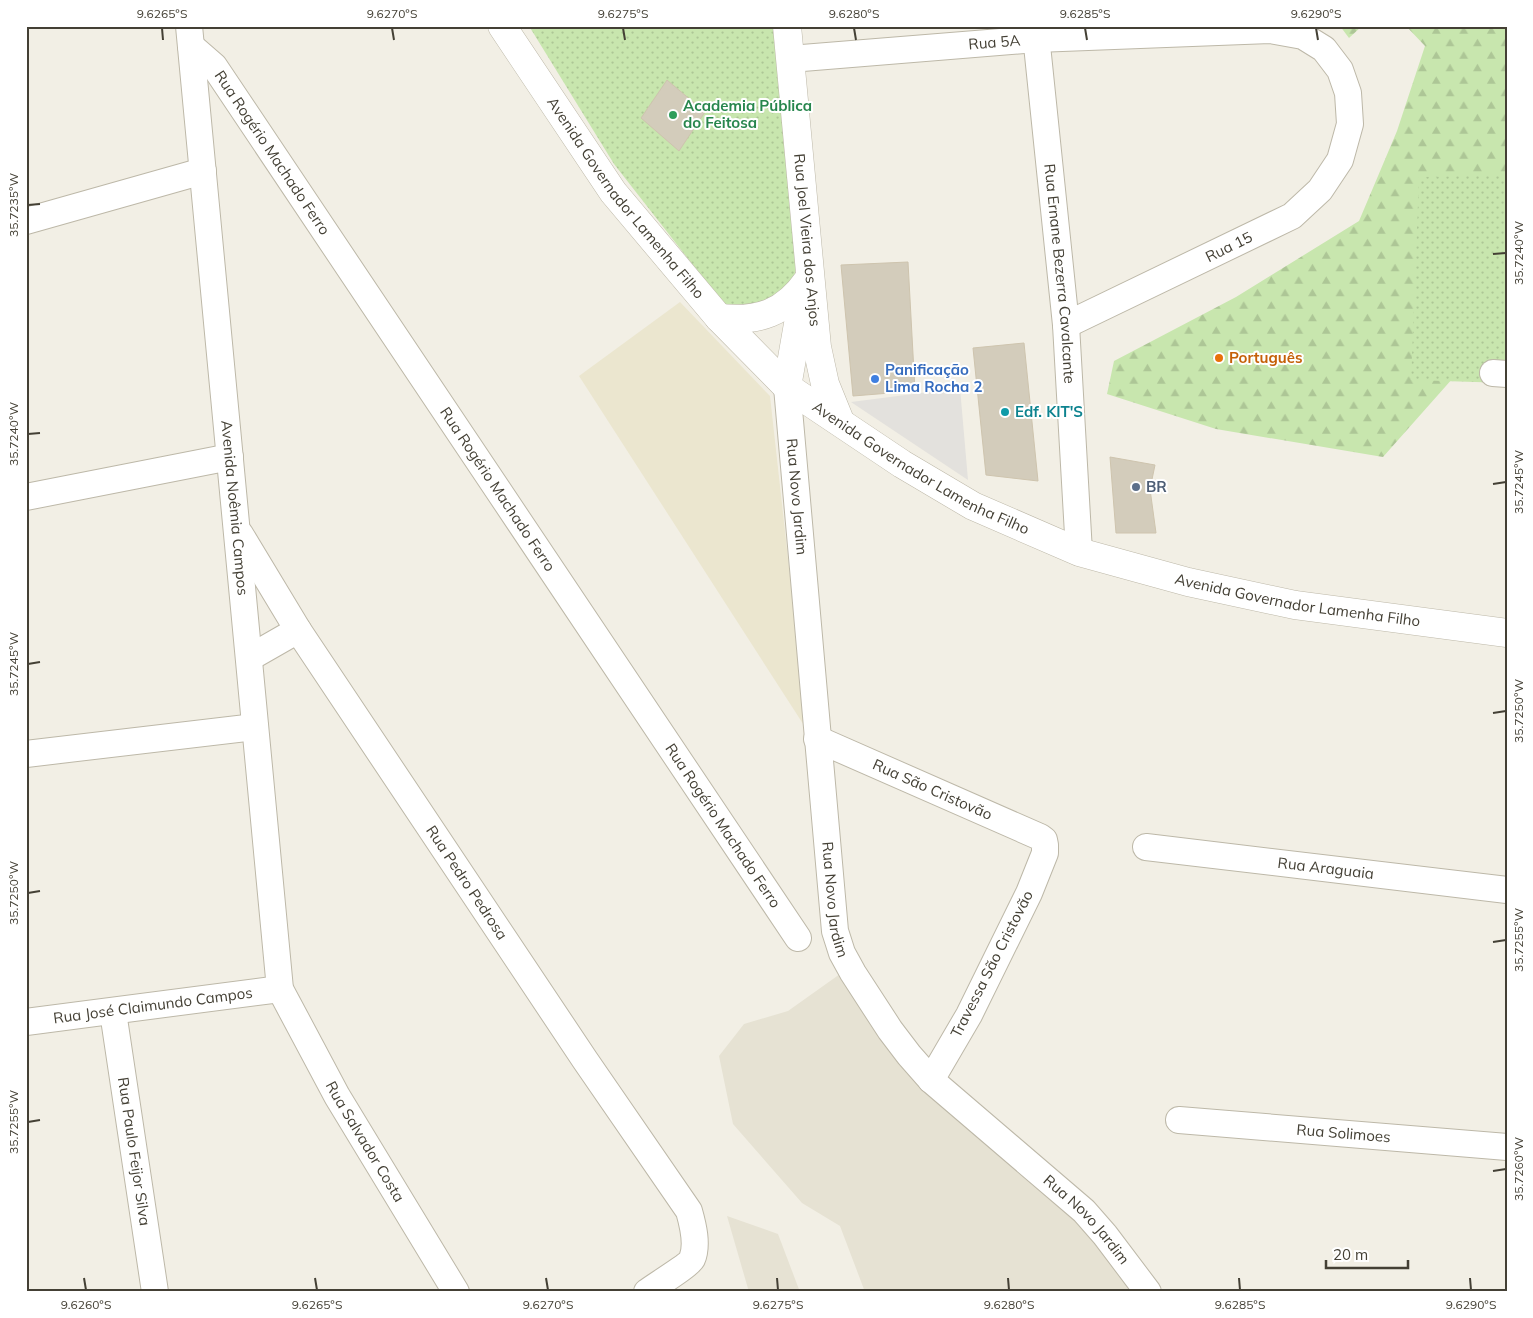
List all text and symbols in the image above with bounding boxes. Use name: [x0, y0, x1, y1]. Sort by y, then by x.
text: 9.6265°S: [137, 6, 187, 21]
text: 9.6270°S: [367, 6, 417, 21]
text: 9.6275°S: [598, 6, 648, 21]
text: 9.6280°S: [829, 6, 879, 21]
text: 9.6285°S: [1060, 6, 1110, 21]
text: 9.6290°S: [1291, 6, 1341, 21]
street label: Rua 5A: [968, 30, 1021, 53]
street label: Rua Rogério Machado Ferro: [211, 67, 334, 238]
street label: Avenida Governador Lamenha Filho: [543, 93, 709, 302]
place label: Academia Pública do Feitosa: [683, 96, 812, 132]
marker: Academia Pública do Feitosa: [667, 109, 679, 121]
street label: Rua Joel Vieira dos Anjos: [790, 153, 825, 327]
street label: Rua Ernane Bezerra Cavalcante: [1040, 163, 1079, 384]
text: 35.7235°W: [6, 173, 21, 237]
text: 35.7240°W: [1511, 221, 1526, 285]
street label: Rua 15: [1202, 227, 1255, 266]
place label: Português: [1229, 348, 1302, 367]
marker: Português: [1213, 352, 1225, 364]
place label: Panificação Lima Rocha 2: [885, 360, 982, 396]
marker: Panificação Lima Rocha 2: [869, 373, 881, 385]
street label: Avenida Governador Lamenha Filho: [809, 397, 1032, 538]
text: 35.7240°W: [6, 402, 21, 466]
place label: Edf. KIT'S: [1015, 402, 1083, 421]
street label: Rua Rogério Machado Ferro: [436, 403, 560, 575]
marker: Edf. KIT'S: [999, 406, 1011, 418]
street label: Avenida Noêmia Campos: [217, 419, 253, 596]
street label: Rua Novo Jardim: [783, 437, 812, 556]
text: 35.7245°W: [1511, 450, 1526, 514]
place label: BR: [1146, 477, 1167, 496]
marker: BR: [1130, 481, 1142, 493]
street label: Avenida Governador Lamenha Filho: [1173, 569, 1421, 630]
text: 35.7245°W: [6, 632, 21, 696]
text: 35.7250°W: [1511, 679, 1526, 743]
street label: Rua Rogério Machado Ferro: [661, 740, 785, 911]
street label: Rua São Cristovão: [870, 755, 995, 824]
street label: Rua Pedro Pedrosa: [422, 822, 512, 943]
street label: Rua Novo Jardim: [818, 841, 853, 960]
street label: Rua Araguaia: [1277, 853, 1375, 883]
text: 35.7250°W: [6, 861, 21, 925]
street label: Travessa São Cristovão: [946, 887, 1037, 1041]
text: 35.7255°W: [1511, 908, 1526, 972]
street label: Rua José Claimundo Campos: [52, 983, 254, 1027]
street label: Rua Paulo Feijor Silva: [114, 1076, 155, 1227]
street label: Rua Salvador Costa: [322, 1078, 409, 1205]
text: 35.7255°W: [6, 1090, 21, 1154]
street label: Rua Solimoes: [1296, 1120, 1391, 1146]
text: 35.7260°W: [1511, 1137, 1526, 1201]
street label: Rua Novo Jardim: [1040, 1170, 1134, 1268]
scale bar: [1326, 1238, 1408, 1270]
text: 20 m: [1333, 1245, 1368, 1264]
text: 9.6260°S: [61, 1297, 111, 1312]
text: 9.6265°S: [292, 1297, 342, 1312]
text: 9.6270°S: [523, 1297, 573, 1312]
text: 9.6275°S: [753, 1297, 803, 1312]
text: 9.6280°S: [984, 1297, 1034, 1312]
text: 9.6285°S: [1215, 1297, 1265, 1312]
text: 9.6290°S: [1446, 1297, 1496, 1312]

